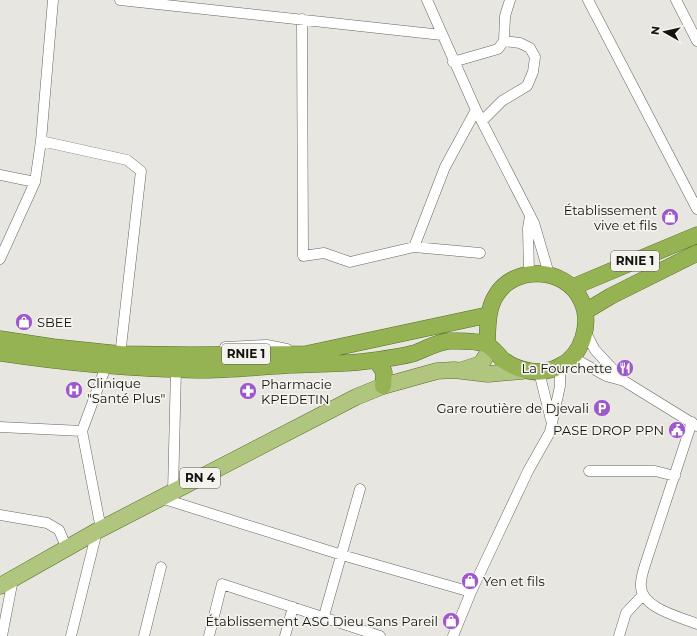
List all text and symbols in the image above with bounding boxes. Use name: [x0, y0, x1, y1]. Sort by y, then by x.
north arrow: [645, 12, 685, 52]
text: N: [648, 25, 663, 36]
place label: Établissement vive et fils: [564, 202, 657, 233]
shop icon: Établissement vive et fils: [660, 207, 680, 227]
road number: RNIE 1: [611, 251, 659, 271]
shop icon: SBEE: [14, 312, 34, 332]
place label: SBEE: [37, 314, 72, 330]
road number: RNIE 1: [222, 344, 270, 364]
restaurant icon: La Fourchette: [615, 358, 635, 378]
place label: La Fourchette: [521, 360, 612, 376]
place label: Clinique "Santé Plus": [87, 375, 165, 406]
place label: Pharmacie KPEDETIN: [261, 376, 332, 407]
hospital icon: Clinique "Santé Plus": [64, 380, 84, 400]
pharmacy icon: Pharmacie KPEDETIN: [238, 381, 258, 401]
parking icon: Gare routière de Djevali: [592, 398, 612, 418]
place label: Gare routière de Djevali: [437, 400, 589, 416]
public building icon: PASE DROP PPN: [667, 420, 687, 440]
place label: PASE DROP PPN: [553, 422, 664, 438]
road number: RN 4: [180, 468, 220, 488]
shop icon: Yen et fils: [460, 571, 480, 591]
place label: Yen et fils: [483, 573, 545, 589]
shop icon: Établissement ASG Dieu Sans Pareil: [441, 611, 461, 631]
place label: Établissement ASG Dieu Sans Pareil: [205, 613, 438, 629]

